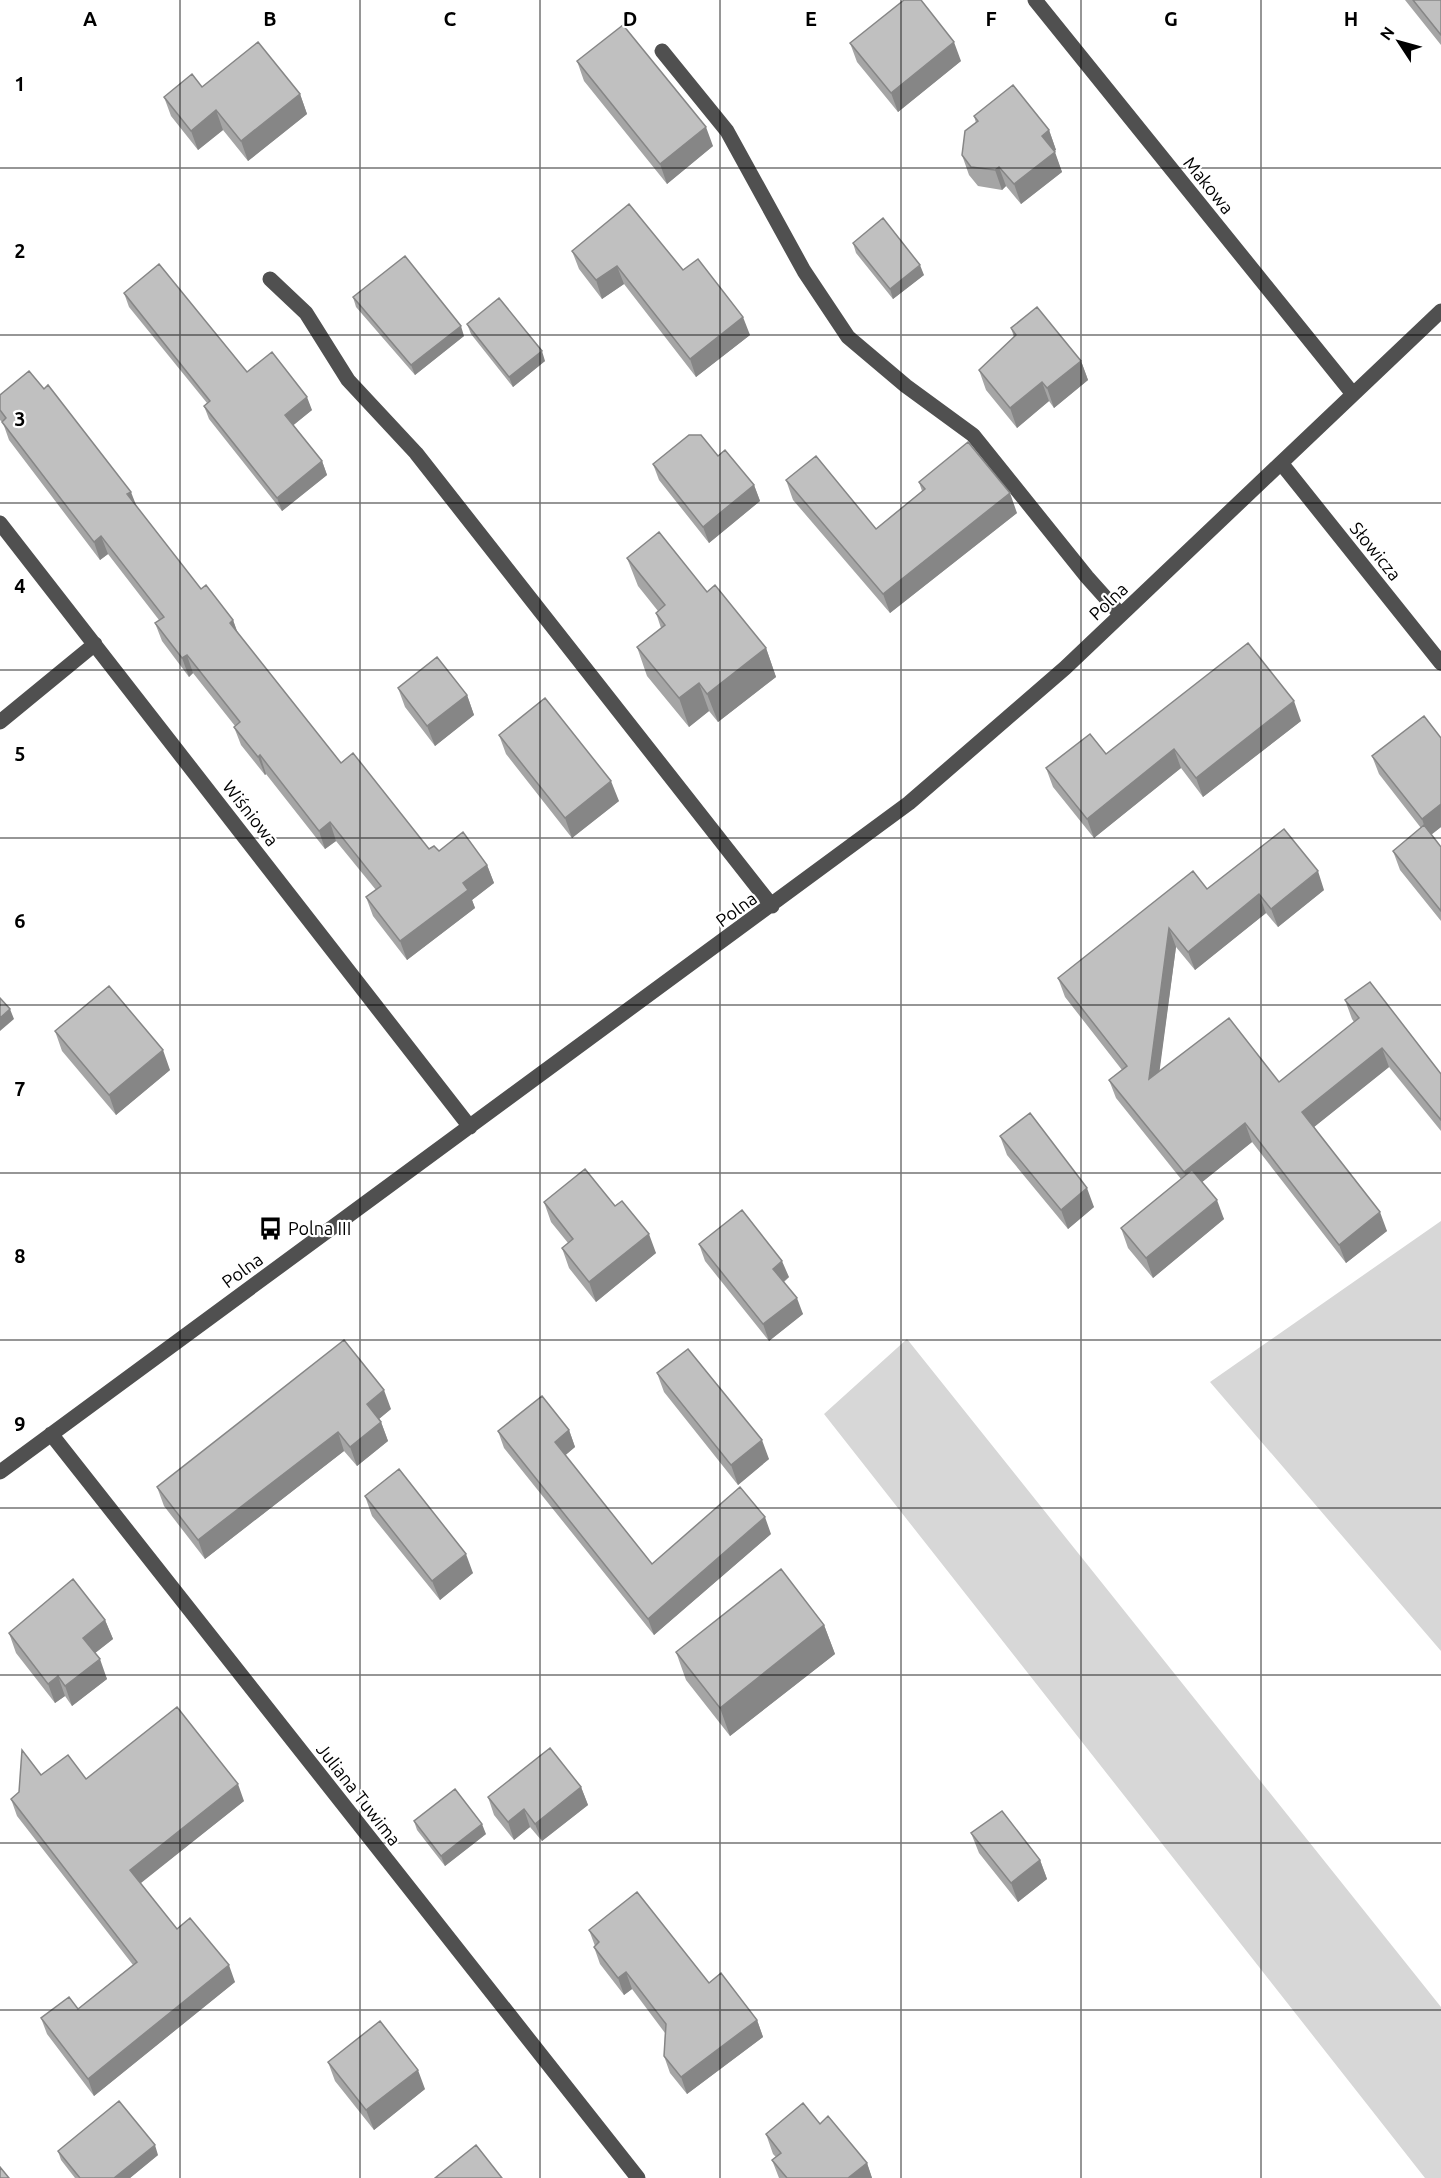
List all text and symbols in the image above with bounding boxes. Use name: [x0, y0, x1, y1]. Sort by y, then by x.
text: A: [83, 7, 97, 30]
text: B: [263, 7, 277, 30]
text: C: [444, 7, 457, 30]
text: D: [623, 7, 637, 30]
text: E: [805, 7, 817, 30]
text: F: [985, 7, 997, 30]
text: G: [1164, 7, 1178, 30]
text: H: [1344, 7, 1358, 30]
north arrow: [1369, 12, 1429, 72]
text: N: [1376, 23, 1398, 43]
text: 1: [14, 72, 26, 95]
street label: Makowa: [1180, 153, 1238, 217]
text: 2: [14, 239, 26, 262]
text: 3: [14, 407, 26, 430]
street label: Słowicza: [1347, 518, 1405, 584]
text: 4: [14, 574, 26, 597]
street label: Polna: [1085, 578, 1131, 624]
text: 5: [14, 742, 26, 765]
street label: Wiśniowa: [219, 776, 283, 850]
street label: Polna: [712, 888, 760, 930]
text: 6: [14, 909, 26, 932]
text: 7: [14, 1077, 26, 1100]
bus stop icon: Polna III: [257, 1215, 283, 1241]
place label: Polna III: [288, 1218, 351, 1238]
text: 8: [14, 1244, 26, 1267]
street label: Polna: [218, 1249, 266, 1291]
text: 9: [14, 1412, 26, 1435]
street label: Juliana Tuwima: [313, 1739, 405, 1849]

